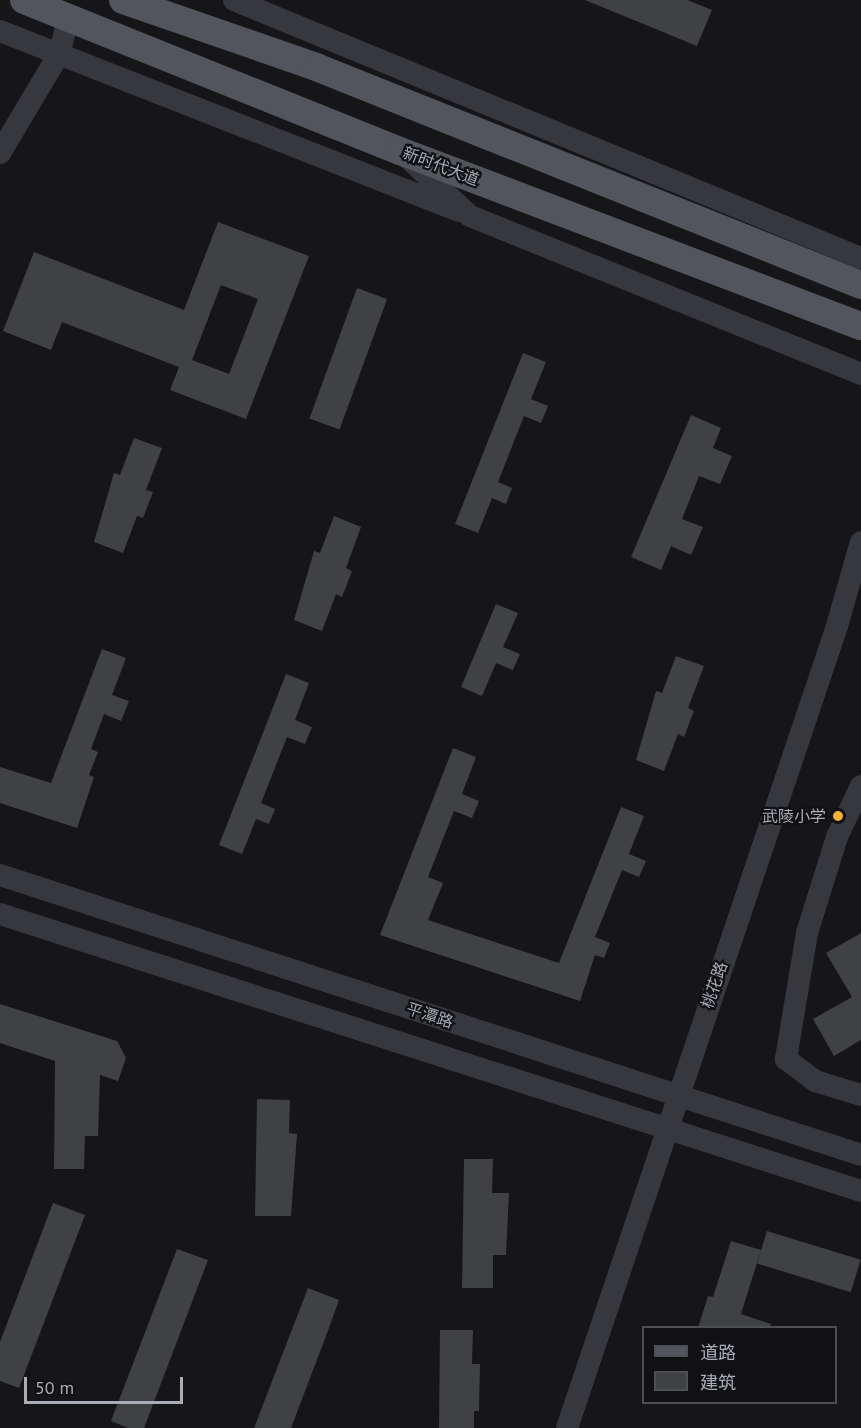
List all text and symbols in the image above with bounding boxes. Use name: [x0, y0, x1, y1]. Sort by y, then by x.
street label: 新时代大道: [400, 143, 482, 189]
place label: 武陵小学: [762, 806, 826, 826]
marker: 武陵小学: [831, 809, 845, 823]
street label: 桃花路: [697, 959, 731, 1011]
street label: 平潭路: [404, 998, 456, 1032]
legend: [642, 1326, 837, 1404]
text: 道路: [700, 1341, 736, 1364]
scale bar: [27, 1365, 186, 1403]
text: 建筑: [700, 1371, 736, 1394]
text: 50 m: [35, 1376, 74, 1399]

